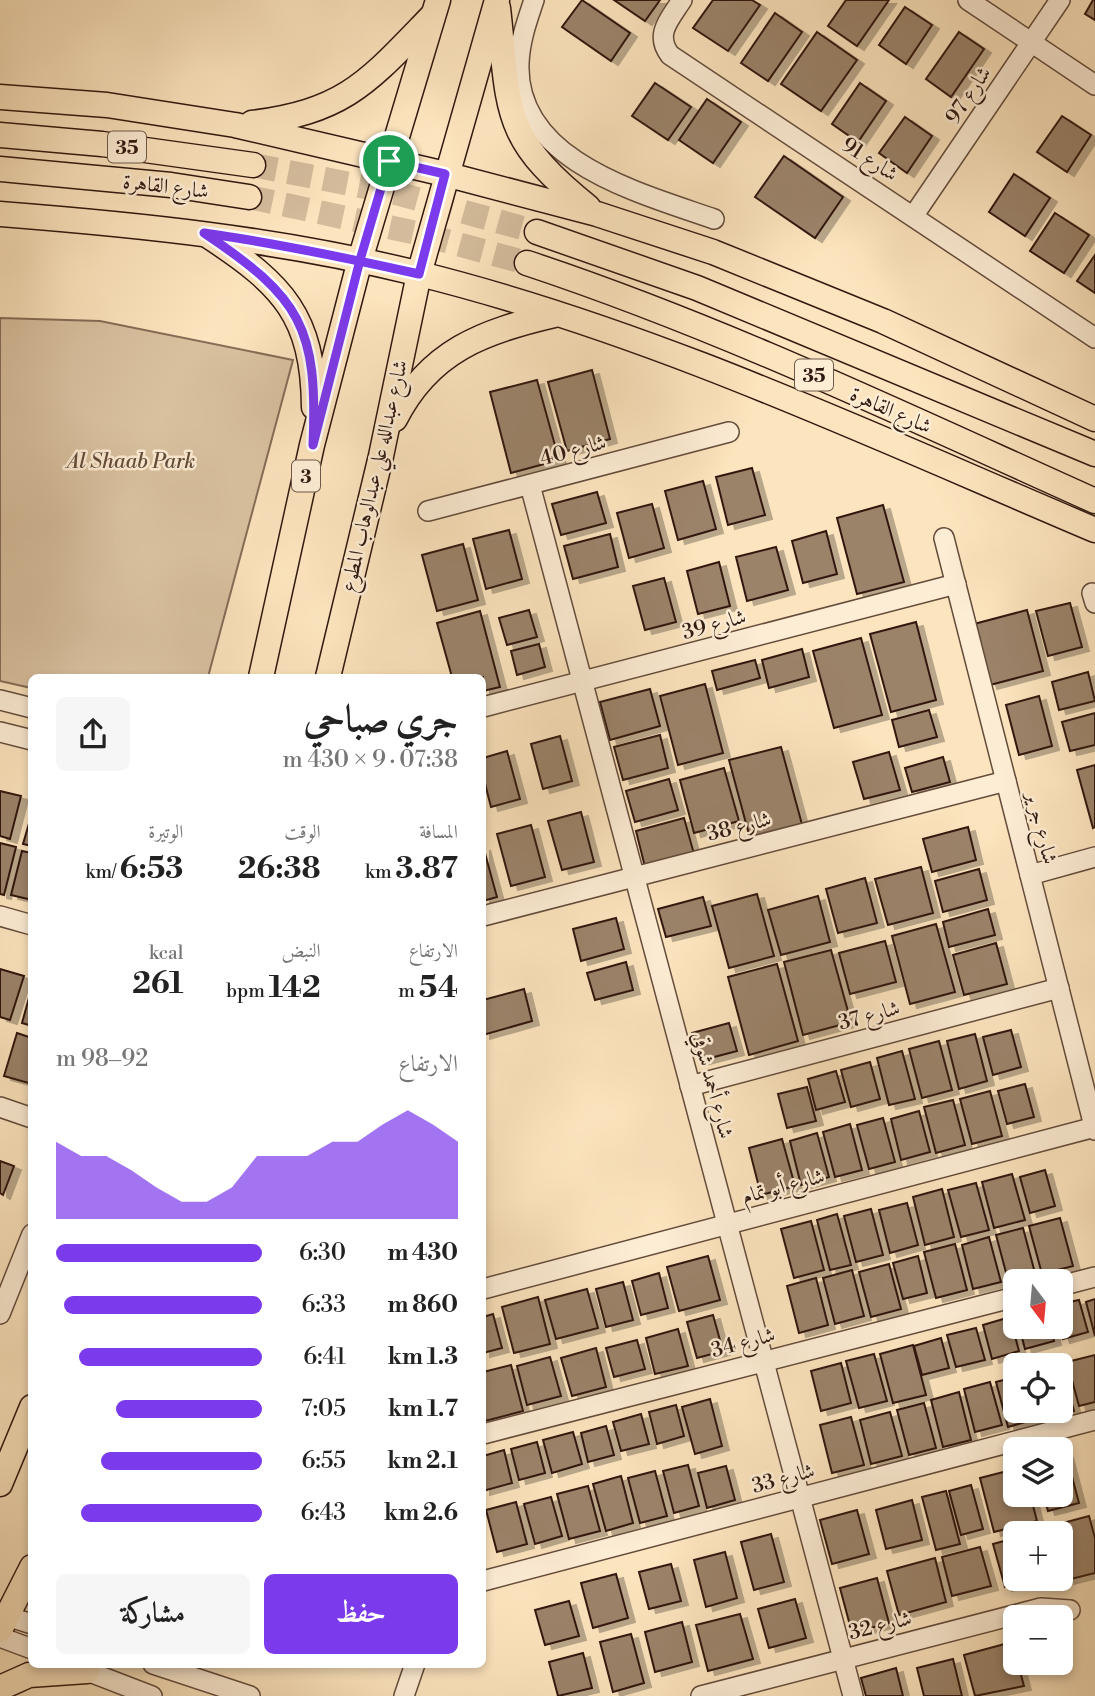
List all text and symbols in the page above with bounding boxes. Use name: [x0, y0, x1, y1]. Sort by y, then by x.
street label: شارع 97: [940, 62, 1001, 132]
pin: [359, 131, 419, 191]
road number: 35: [108, 132, 146, 162]
street label: شارع 91: [834, 132, 902, 191]
icon: arrive: [370, 142, 408, 180]
street label: شارع القاهرة: [121, 169, 210, 209]
street label: شارع عبدالله علي عبدالوهاب المطوع: [336, 358, 420, 596]
road number: 35: [795, 360, 833, 390]
street label: شارع القاهرة: [844, 382, 935, 444]
street label: شارع 40: [537, 430, 610, 476]
park label: Al Shaab Park: [65, 449, 195, 475]
road number: 3: [292, 461, 320, 491]
street label: شارع 39: [679, 604, 750, 650]
text: جري صباحي: [304, 696, 458, 743]
button: share: [56, 697, 130, 771]
text: 07:38 · 9 × 430 m: [283, 746, 458, 774]
street label: شارع جر ير: [1015, 787, 1063, 868]
street label: شارع 38: [704, 806, 775, 851]
text: الوتيرة: [148, 820, 183, 844]
text: الوقت: [284, 820, 321, 844]
text: المسافة: [419, 820, 458, 844]
text: 6:53: [120, 850, 183, 888]
text: 26:38: [238, 850, 321, 888]
text: 3.87: [396, 850, 458, 888]
text: /km: [85, 860, 120, 884]
text: km: [365, 860, 396, 884]
text: النبض: [282, 939, 321, 963]
text: الارتفاع: [409, 939, 458, 963]
text: kcal: [149, 941, 183, 965]
text: 261: [132, 965, 183, 1003]
text: 142: [269, 969, 321, 1007]
text: 54: [419, 969, 458, 1007]
text: bpm: [226, 979, 269, 1003]
text: m: [398, 979, 419, 1003]
street label: شارع 37: [836, 995, 904, 1040]
street label: شارع أحمد شوقي: [681, 1028, 742, 1142]
text: 92–98 m: [56, 1045, 148, 1073]
text: الارتفاع: [398, 1050, 458, 1078]
street label: شارع أبو تمام: [738, 1161, 829, 1214]
text: 6:30: [299, 1239, 346, 1267]
text: 430 m: [387, 1239, 458, 1267]
north arrow: [1003, 1269, 1073, 1339]
map controls: [1003, 1269, 1073, 1675]
text: 6:33: [301, 1291, 346, 1319]
text: 860 m: [388, 1291, 458, 1319]
street label: شارع 34: [708, 1322, 779, 1368]
text: 6:41: [303, 1343, 346, 1371]
text: 1.3 km: [388, 1343, 458, 1371]
button: locate: [1003, 1353, 1073, 1423]
text: 7:05: [301, 1395, 346, 1423]
text: 1.7 km: [388, 1395, 458, 1423]
button: layers: [1003, 1437, 1073, 1507]
text: 6:55: [302, 1447, 346, 1475]
text: 2.1 km: [387, 1447, 458, 1475]
street label: شارع 33: [749, 1458, 819, 1504]
text: 6:43: [300, 1499, 346, 1527]
text: 2.6 km: [384, 1499, 458, 1527]
button: +: [1003, 1521, 1073, 1591]
button: مشاركة: [56, 1574, 250, 1654]
button: حفظ: [264, 1574, 458, 1654]
button: −: [1003, 1605, 1073, 1675]
street label: شارع 32: [846, 1606, 916, 1650]

